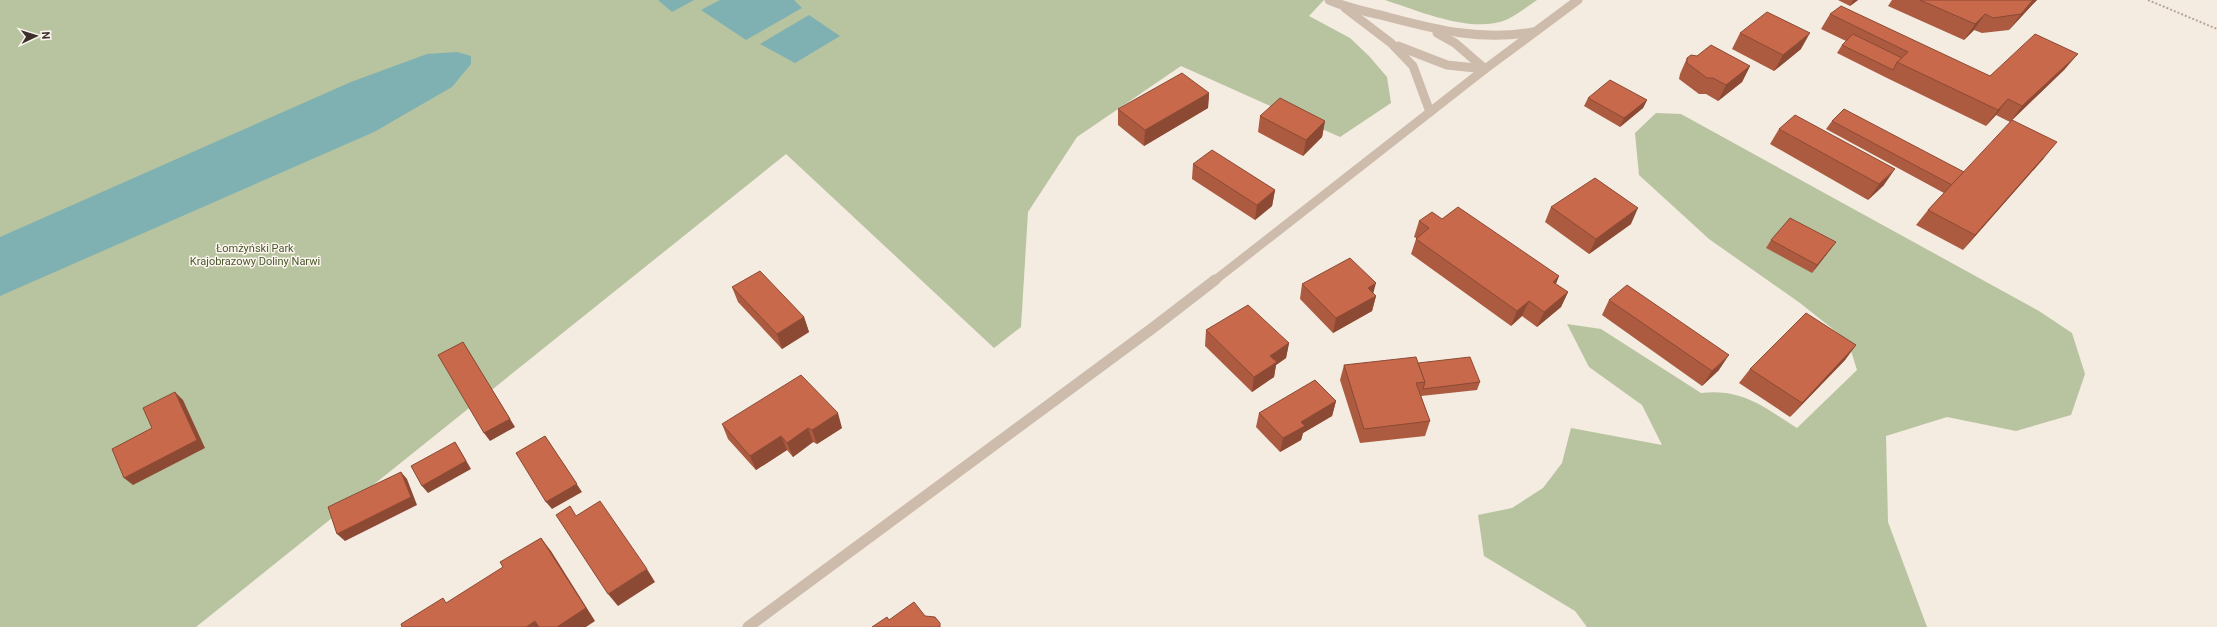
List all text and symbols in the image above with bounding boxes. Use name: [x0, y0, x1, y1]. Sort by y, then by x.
north arrow: [16, 16, 56, 56]
text: N: [39, 31, 52, 40]
park label: Łomżyński Park Krajobrazowy Doliny Narwi: [190, 242, 320, 268]

